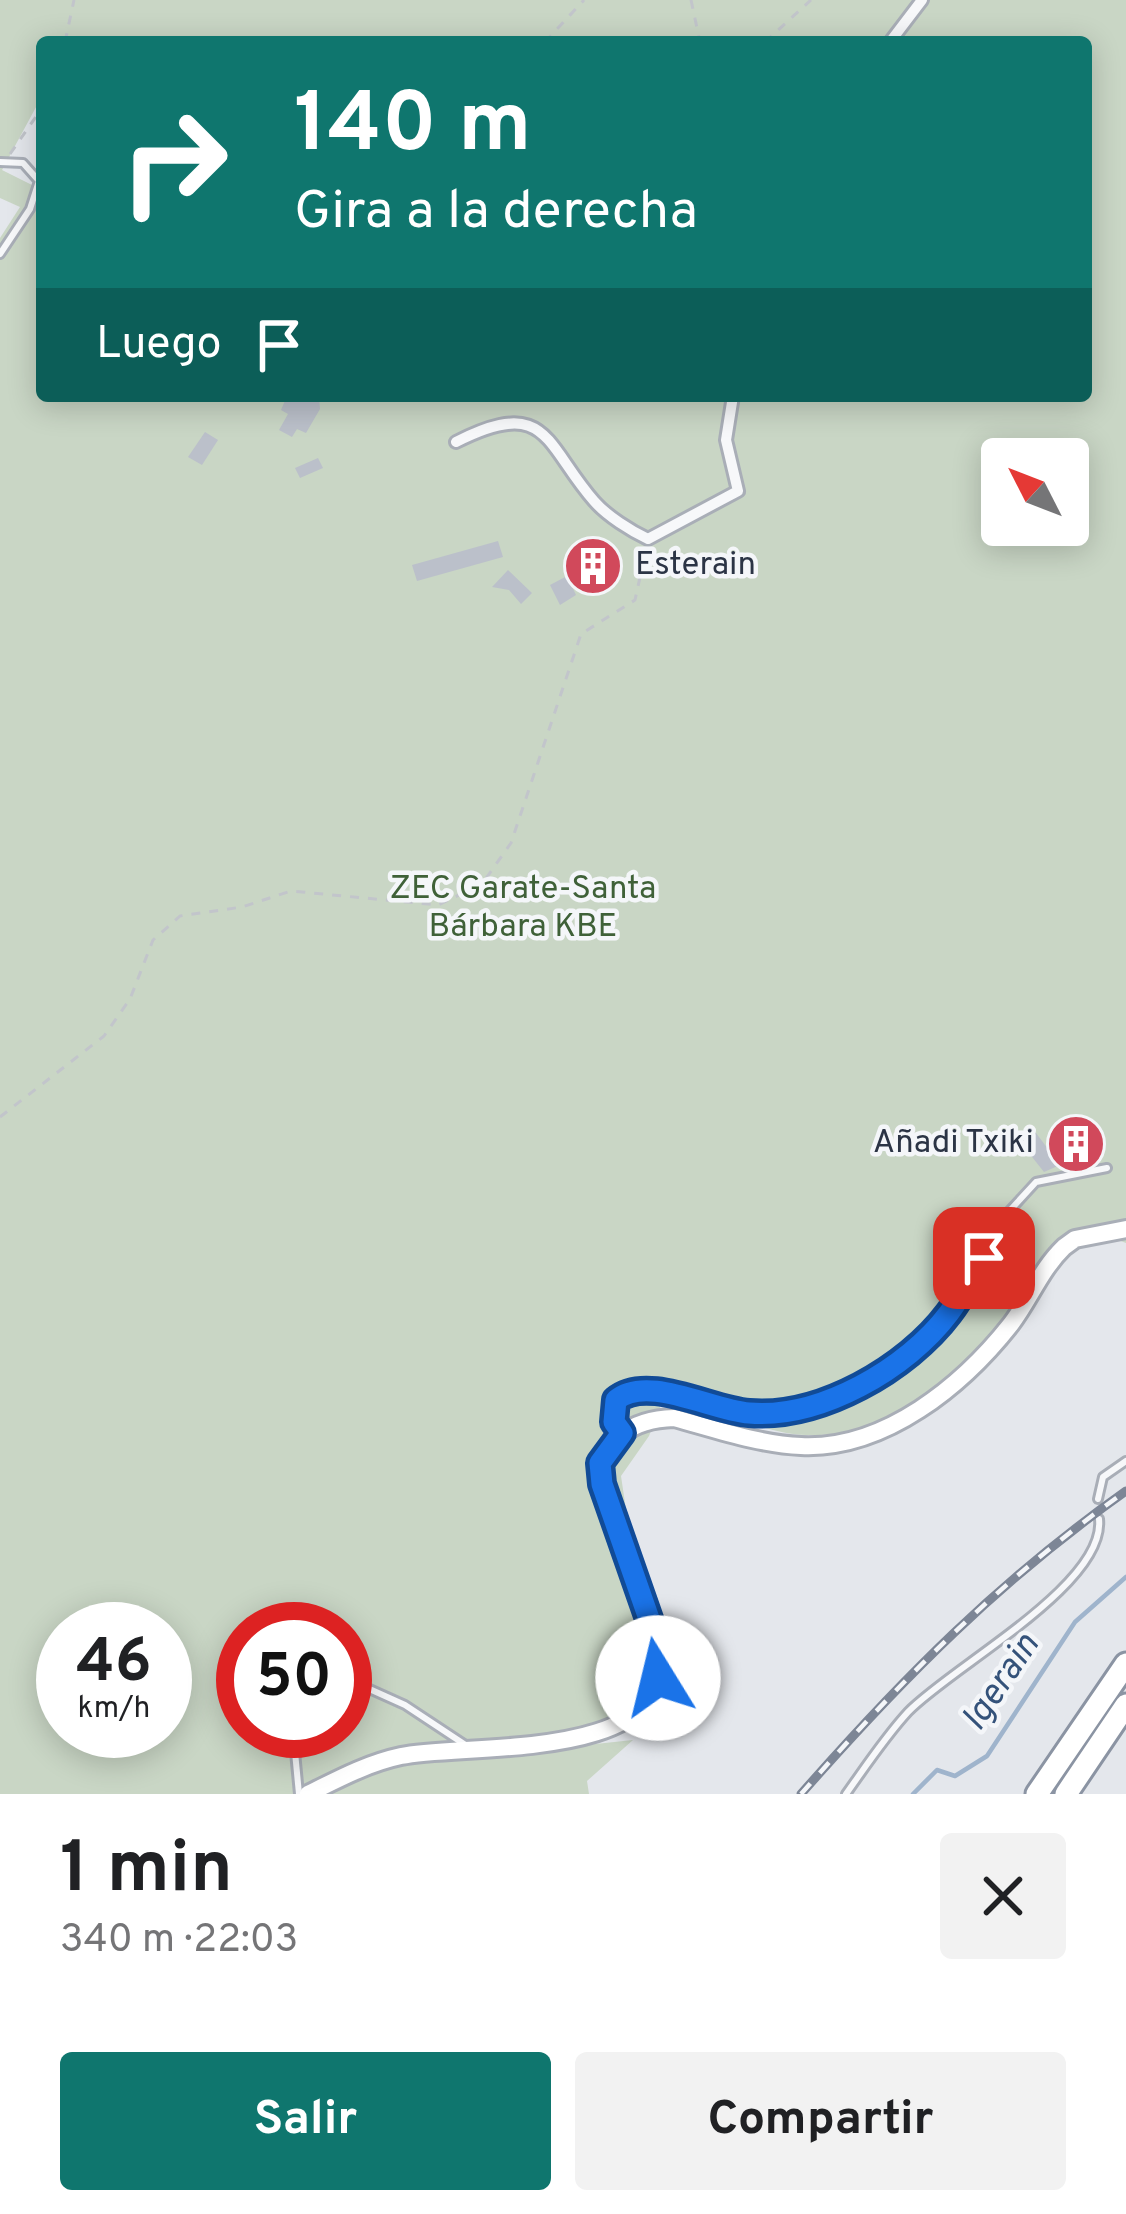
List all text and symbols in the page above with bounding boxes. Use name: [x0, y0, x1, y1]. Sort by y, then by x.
text: 140 m: [294, 75, 531, 181]
icon: right: [96, 84, 252, 240]
text: Gira a la derecha: [294, 179, 698, 248]
icon: arrive: [246, 312, 312, 378]
text: Luego: [96, 317, 222, 374]
north arrow: [981, 438, 1089, 546]
map controls: [981, 438, 1089, 546]
building icon: Esterain: [562, 535, 624, 597]
place label: Esterain: [635, 545, 756, 587]
park label: ZEC Garate-Santa Bárbara KBE: [390, 869, 656, 949]
building icon: Añadi Txiki: [1045, 1113, 1107, 1175]
place label: Añadi Txiki: [873, 1123, 1034, 1165]
pin: [933, 1207, 1035, 1309]
icon: arrive: [951, 1225, 1017, 1291]
speed limit sign: 50: [216, 1602, 372, 1758]
position arrow: [595, 1615, 721, 1741]
water label: Igerain: [953, 1625, 1051, 1741]
text: 46: [76, 1627, 152, 1703]
text: km/h: [78, 1691, 150, 1728]
text: 1 min: [60, 1826, 233, 1918]
button: close: [940, 1833, 1066, 1959]
text: 340 m · 22:03: [60, 1917, 298, 1966]
button: Salir: [60, 2052, 551, 2190]
button: Compartir: [575, 2052, 1066, 2190]

